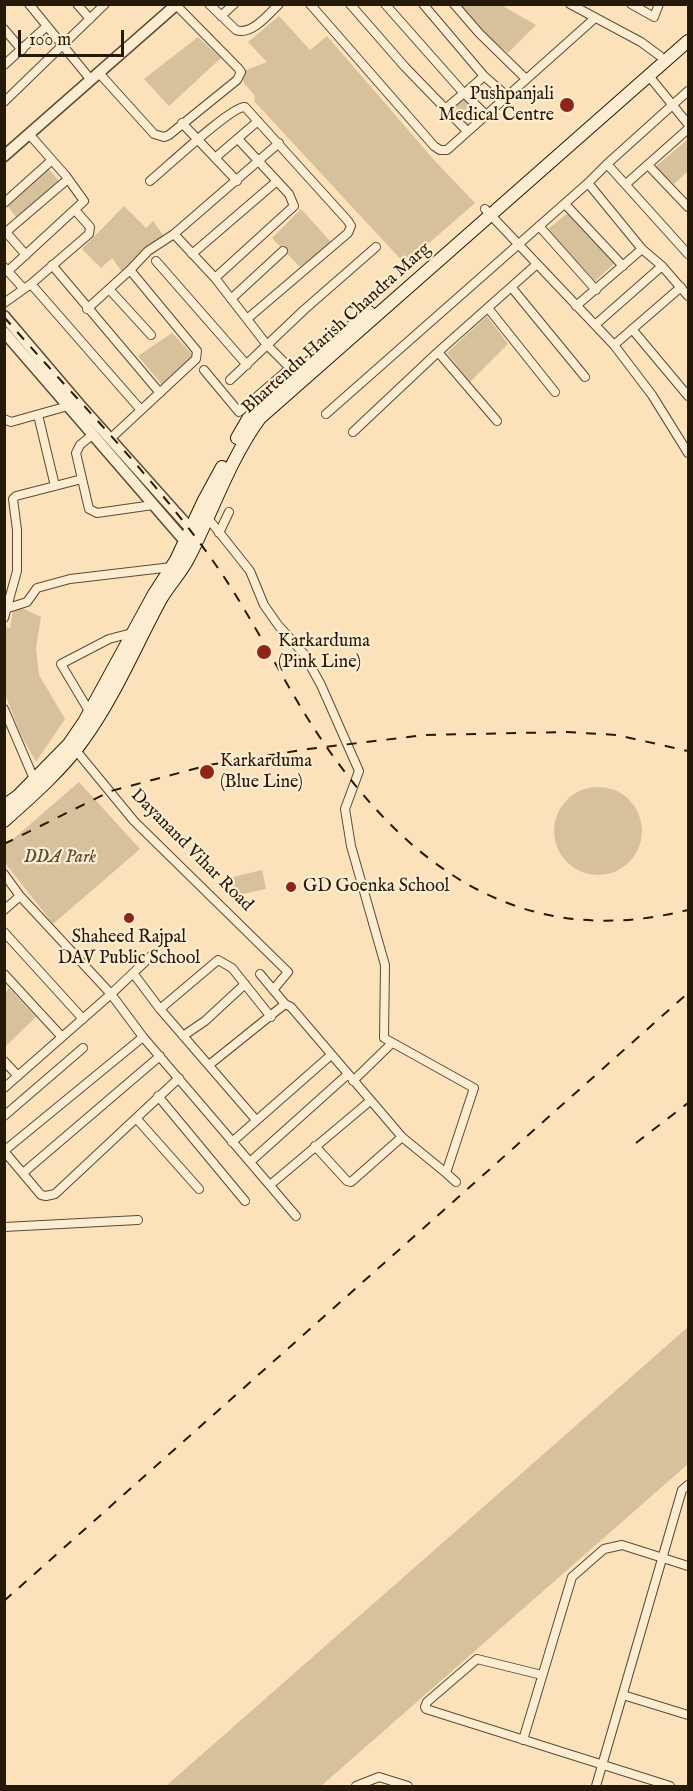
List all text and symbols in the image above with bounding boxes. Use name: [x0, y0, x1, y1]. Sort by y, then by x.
scale bar: [21, 18, 128, 56]
text: 100 m: [29, 29, 71, 52]
place label: Pushpanjali Medical Centre: [439, 84, 554, 127]
marker: Pushpanjali Medical Centre: [558, 96, 576, 114]
street label: Bhartendu Harish Chandra Marg: [238, 239, 436, 419]
place label: Karkarduma (Pink Line): [278, 631, 370, 674]
marker: Karkarduma (Pink Line): [255, 643, 273, 661]
place label: Karkarduma (Blue Line): [220, 751, 312, 794]
marker: Karkarduma (Blue Line): [198, 763, 216, 781]
street label: Dayanand Vihar Road: [125, 785, 257, 917]
park label: DDA Park: [24, 847, 96, 869]
place label: GD Goenka School: [303, 876, 449, 898]
marker: GD Goenka School: [284, 880, 298, 894]
marker: Shaheed Rajpal DAV Public School: [122, 911, 136, 925]
place label: Shaheed Rajpal DAV Public School: [58, 927, 200, 970]

